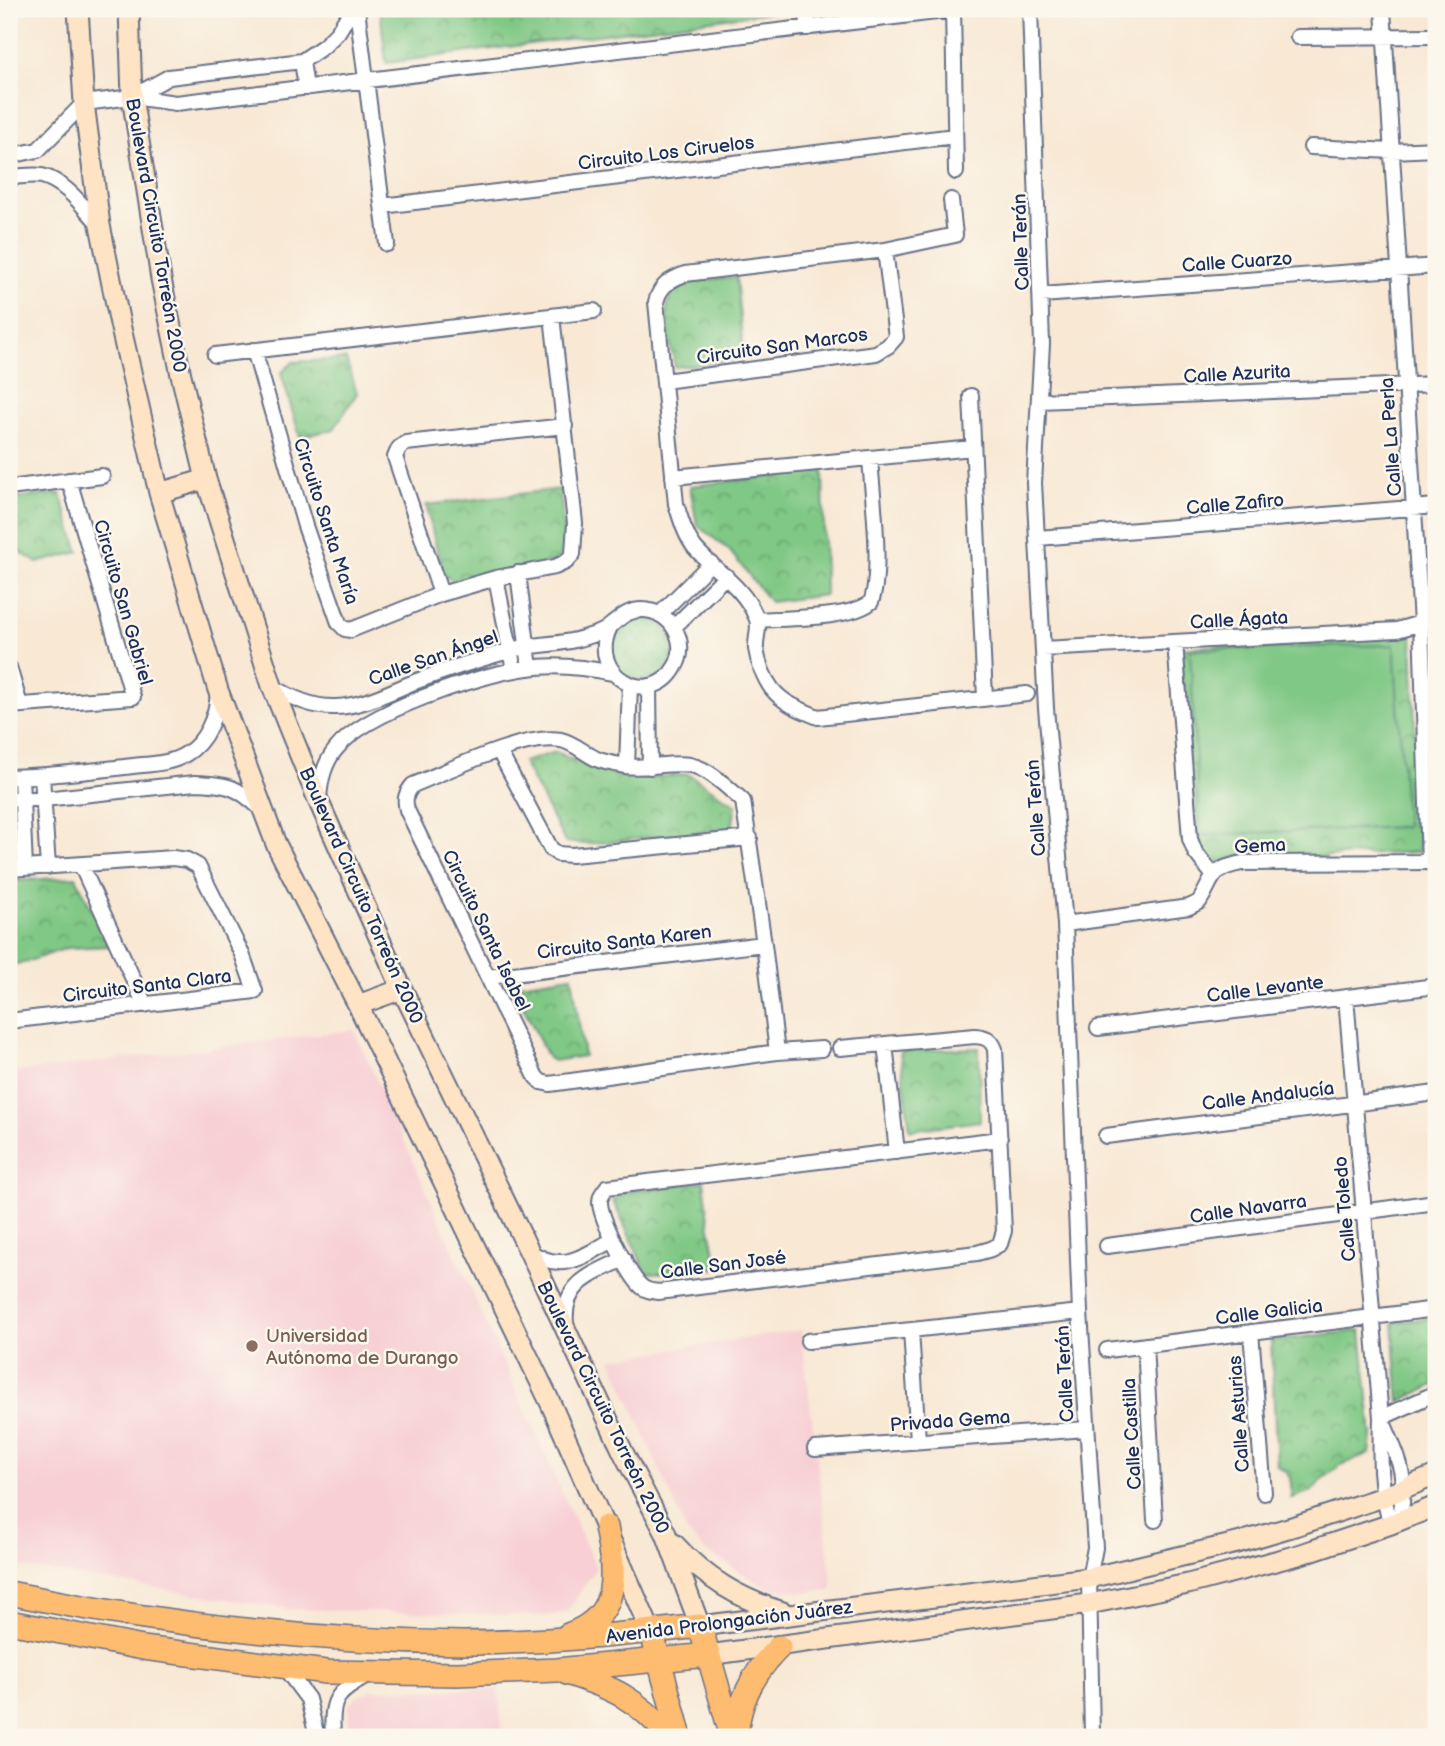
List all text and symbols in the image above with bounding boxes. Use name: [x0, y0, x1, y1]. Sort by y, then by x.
street label: Boulevard Circuito Torreón 2000: [120, 96, 191, 374]
street label: Circuito Los Ciruelos: [577, 131, 756, 176]
street label: Calle Terán: [1008, 193, 1035, 291]
street label: Calle Cuarzo: [1181, 247, 1293, 278]
street label: Circuito San Marcos: [695, 323, 869, 370]
street label: Calle Azurita: [1183, 360, 1291, 389]
street label: Calle La Perla: [1376, 377, 1407, 497]
street label: Circuito Santa María: [288, 435, 363, 608]
street label: Calle Zafiro: [1185, 489, 1285, 520]
street label: Circuito San Gabriel: [88, 517, 157, 688]
street label: Calle Ágata: [1189, 605, 1289, 635]
street label: Calle San Ángel: [365, 625, 501, 691]
street label: Calle Terán: [1022, 759, 1051, 857]
street label: Boulevard Circuito Torreón 2000: [294, 764, 428, 1027]
street label: Gema: [1234, 834, 1287, 859]
street label: Circuito Santa Isabel: [437, 846, 535, 1015]
street label: Circuito Santa Karen: [536, 920, 713, 965]
street label: Circuito Santa Clara: [61, 965, 233, 1008]
street label: Calle Levante: [1205, 971, 1325, 1008]
street label: Calle Andalucía: [1201, 1077, 1336, 1116]
street label: Calle Toledo: [1329, 1155, 1362, 1263]
street label: Calle Navarra: [1188, 1190, 1308, 1229]
street label: Calle San José: [659, 1246, 788, 1285]
street label: Boulevard Circuito Torreón 2000: [531, 1278, 674, 1538]
street label: Calle Galicia: [1214, 1294, 1324, 1330]
place label: Universidad Autónoma de Durango: [266, 1325, 459, 1370]
street label: Calle Terán: [1051, 1325, 1080, 1423]
marker: Universidad Autónoma de Durango: [244, 1338, 260, 1354]
street label: Calle Asturias: [1224, 1355, 1255, 1473]
street label: Calle Castilla: [1118, 1377, 1147, 1490]
street label: Privada Gema: [889, 1406, 1011, 1437]
street label: Avenida Prolongación Juárez: [605, 1596, 855, 1649]

